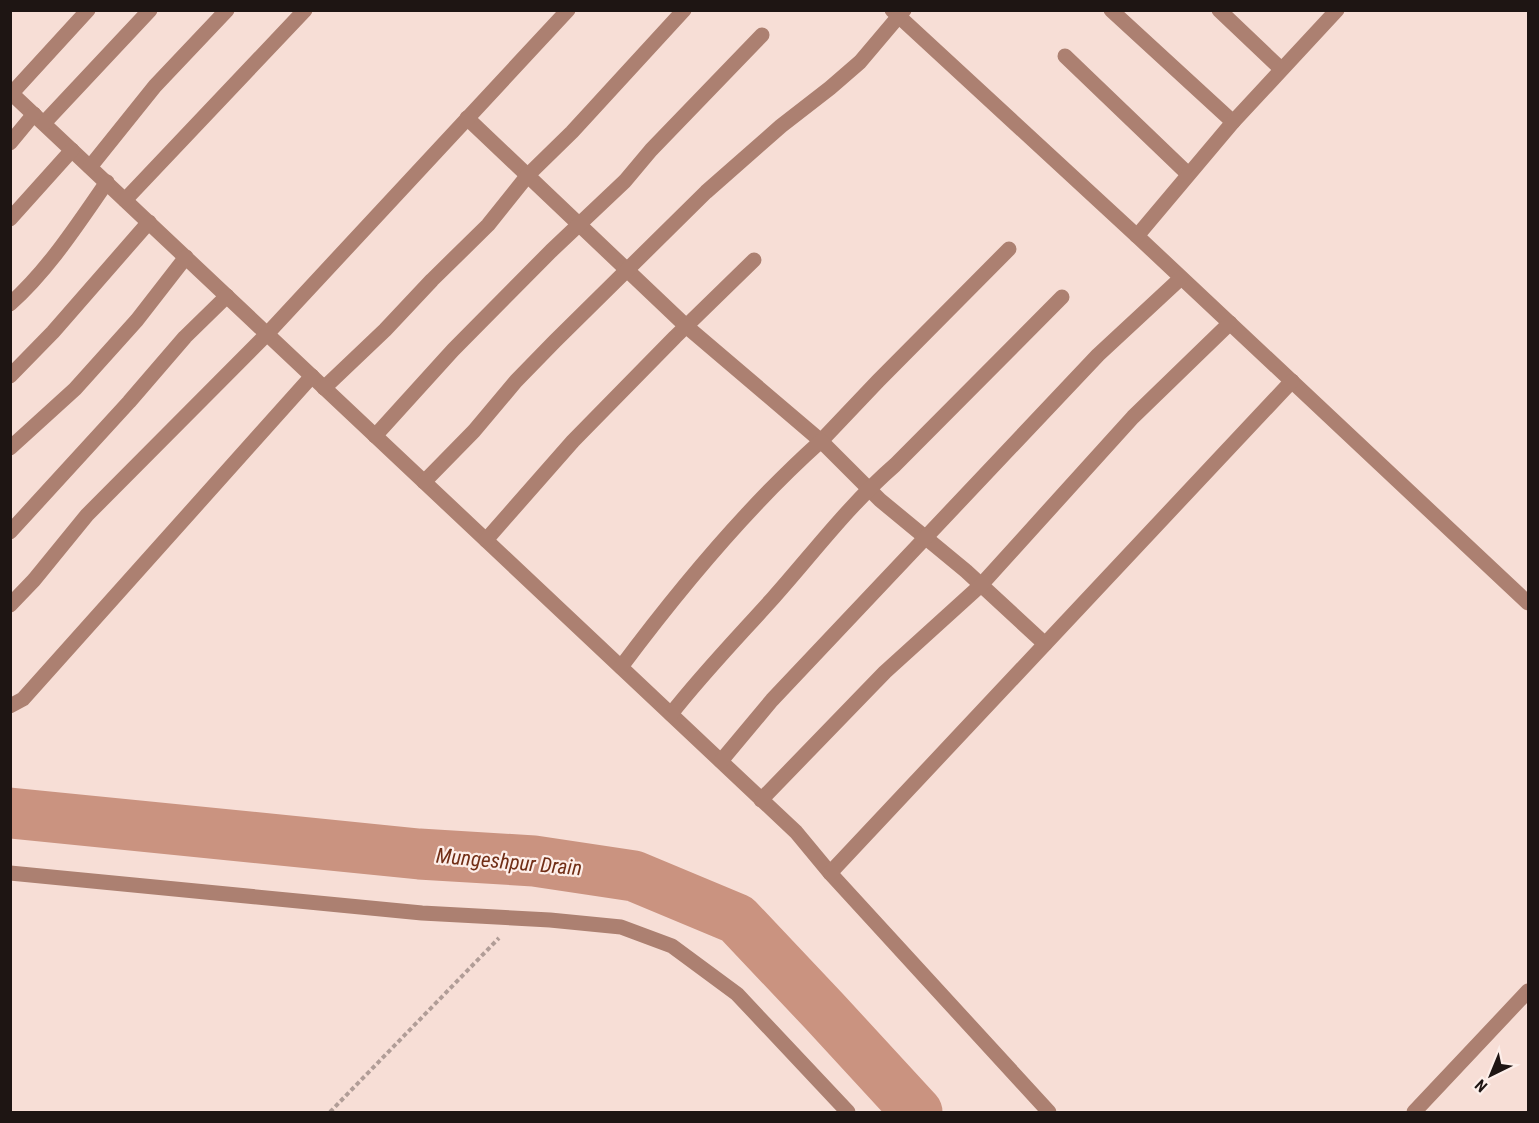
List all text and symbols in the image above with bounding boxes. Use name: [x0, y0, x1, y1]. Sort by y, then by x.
water label: Mungeshpur Drain: [435, 844, 583, 880]
north arrow: [1461, 1045, 1521, 1105]
text: N: [1471, 1075, 1491, 1096]

